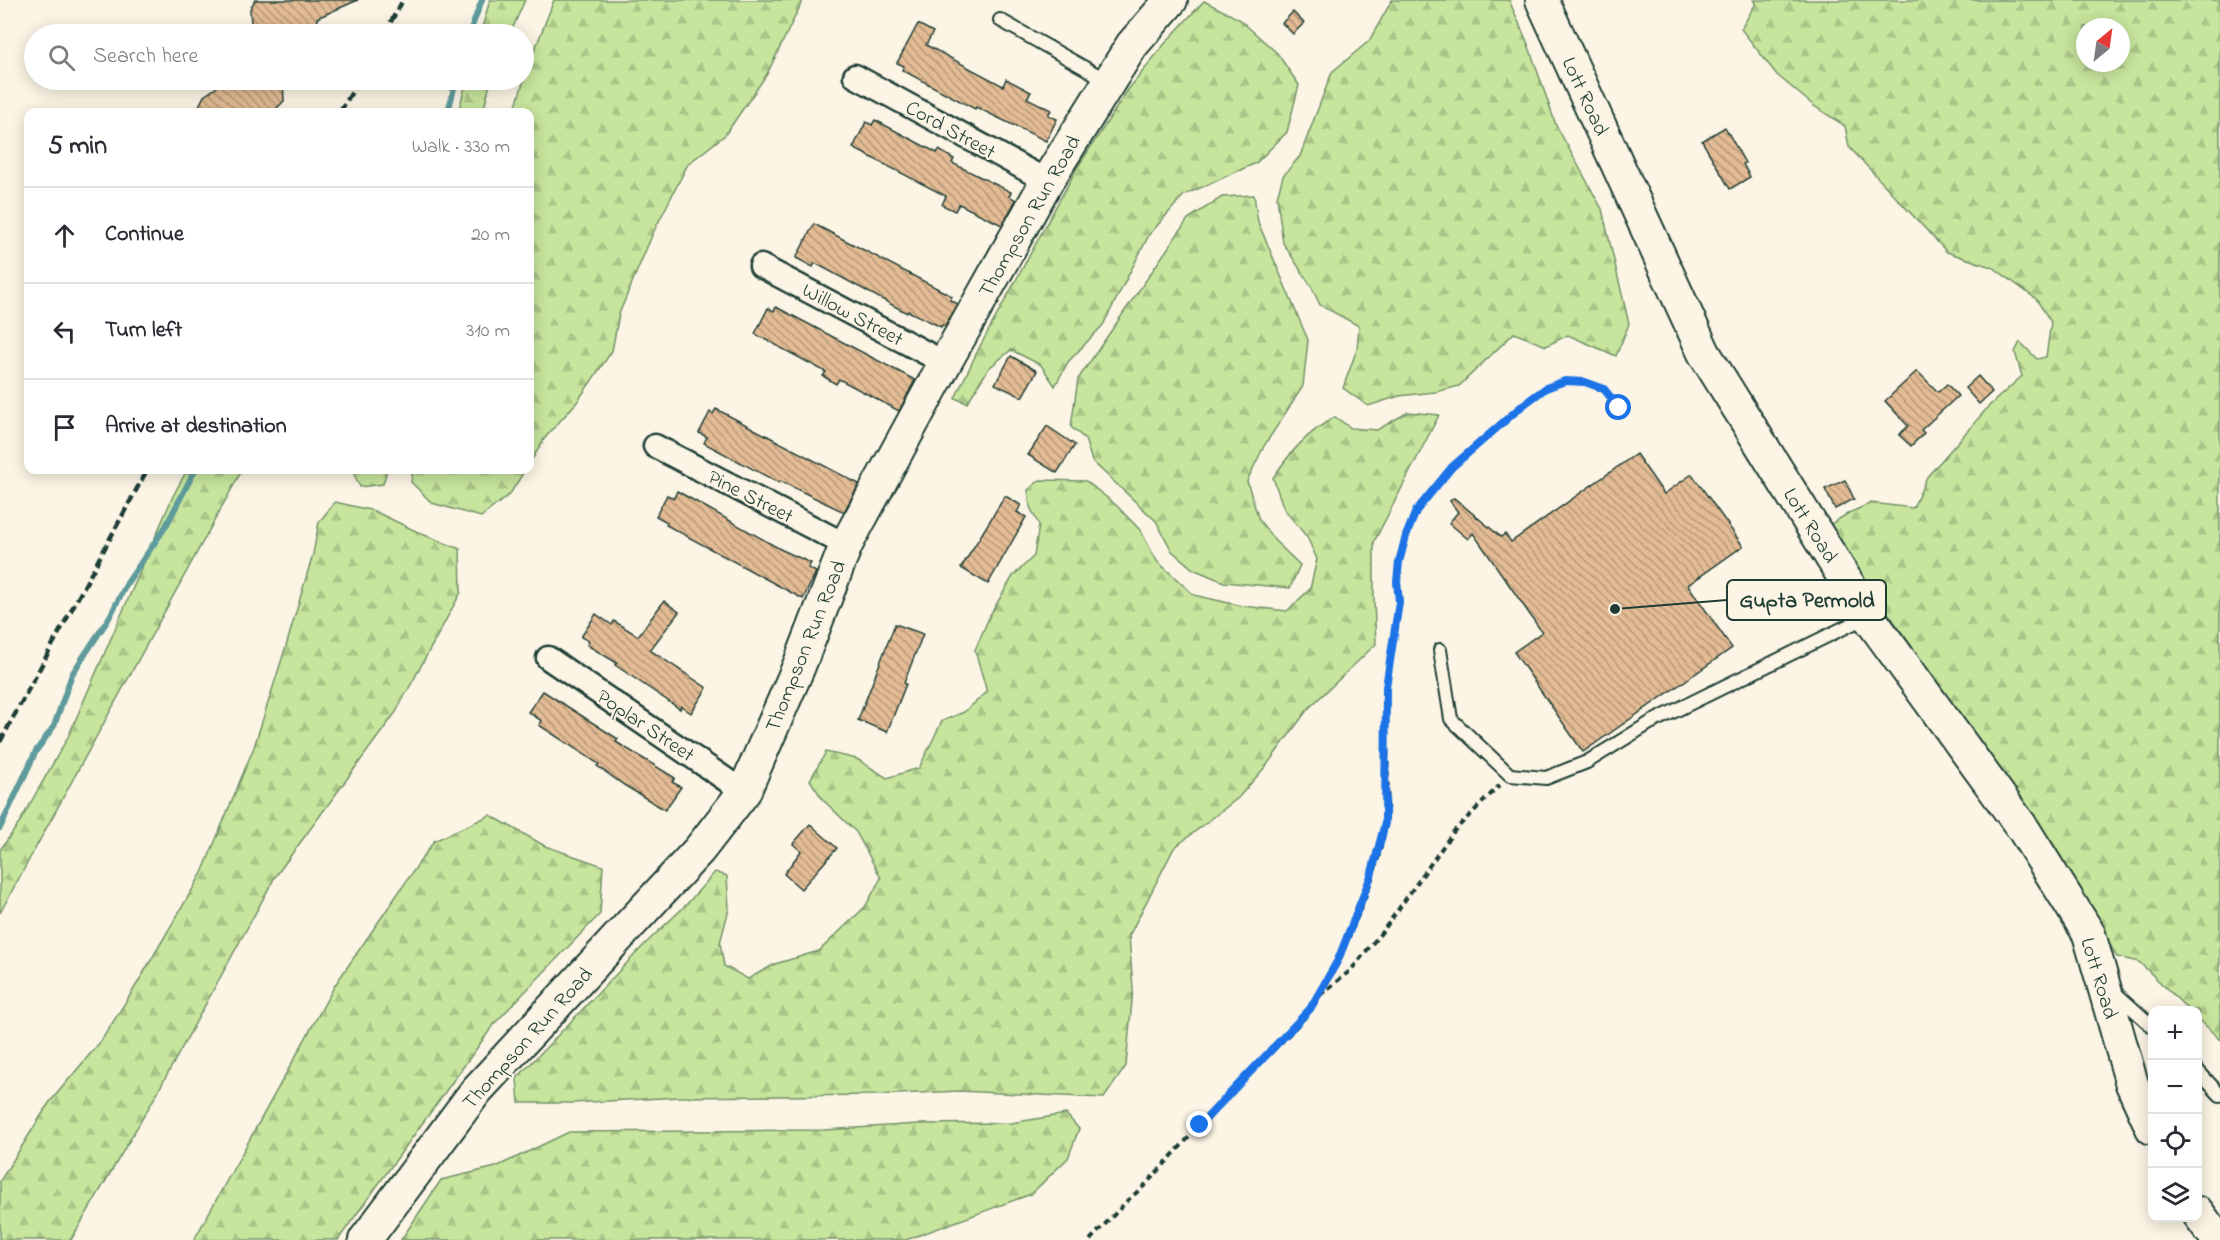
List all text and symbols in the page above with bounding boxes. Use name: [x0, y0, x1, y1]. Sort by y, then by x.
north arrow: [2076, 18, 2130, 72]
search box: [24, 24, 534, 90]
icon: search: [45, 41, 78, 74]
text: Search here: [93, 41, 198, 73]
street label: Lott Road: [1553, 53, 1616, 141]
street label: Cord Street: [899, 94, 1001, 168]
text: 5 min: [48, 128, 107, 166]
street label: Thompson Run Road: [972, 130, 1089, 304]
text: Walk · 330 m: [412, 133, 510, 162]
icon: ahead: [48, 219, 81, 252]
text: Continue: [105, 219, 184, 251]
text: 20 m: [471, 221, 510, 250]
street label: Willow Street: [796, 276, 908, 355]
icon: left: [48, 315, 81, 348]
text: Turn left: [105, 315, 182, 347]
text: 310 m: [466, 317, 510, 346]
route start: [1605, 394, 1631, 420]
icon: arrive: [48, 411, 81, 444]
text: Arrive at destination: [105, 411, 287, 443]
street label: Pine Street: [702, 463, 798, 532]
street label: Lott Road: [1774, 483, 1844, 570]
street label: Thompson Run Road: [759, 556, 855, 737]
callout: Gupta Permold: [1727, 580, 1886, 620]
text: Gupta Permold: [1739, 586, 1875, 618]
street label: Poplar Street: [590, 683, 700, 770]
street label: Lott Road: [2072, 934, 2125, 1023]
street label: Thompson Run Road: [456, 961, 601, 1117]
map controls: [2148, 1006, 2202, 1222]
button: +: [2148, 1006, 2202, 1060]
button: −: [2148, 1060, 2202, 1114]
route end: [1186, 1111, 1212, 1137]
button: locate: [2148, 1114, 2202, 1168]
button: layers: [2148, 1168, 2202, 1222]

